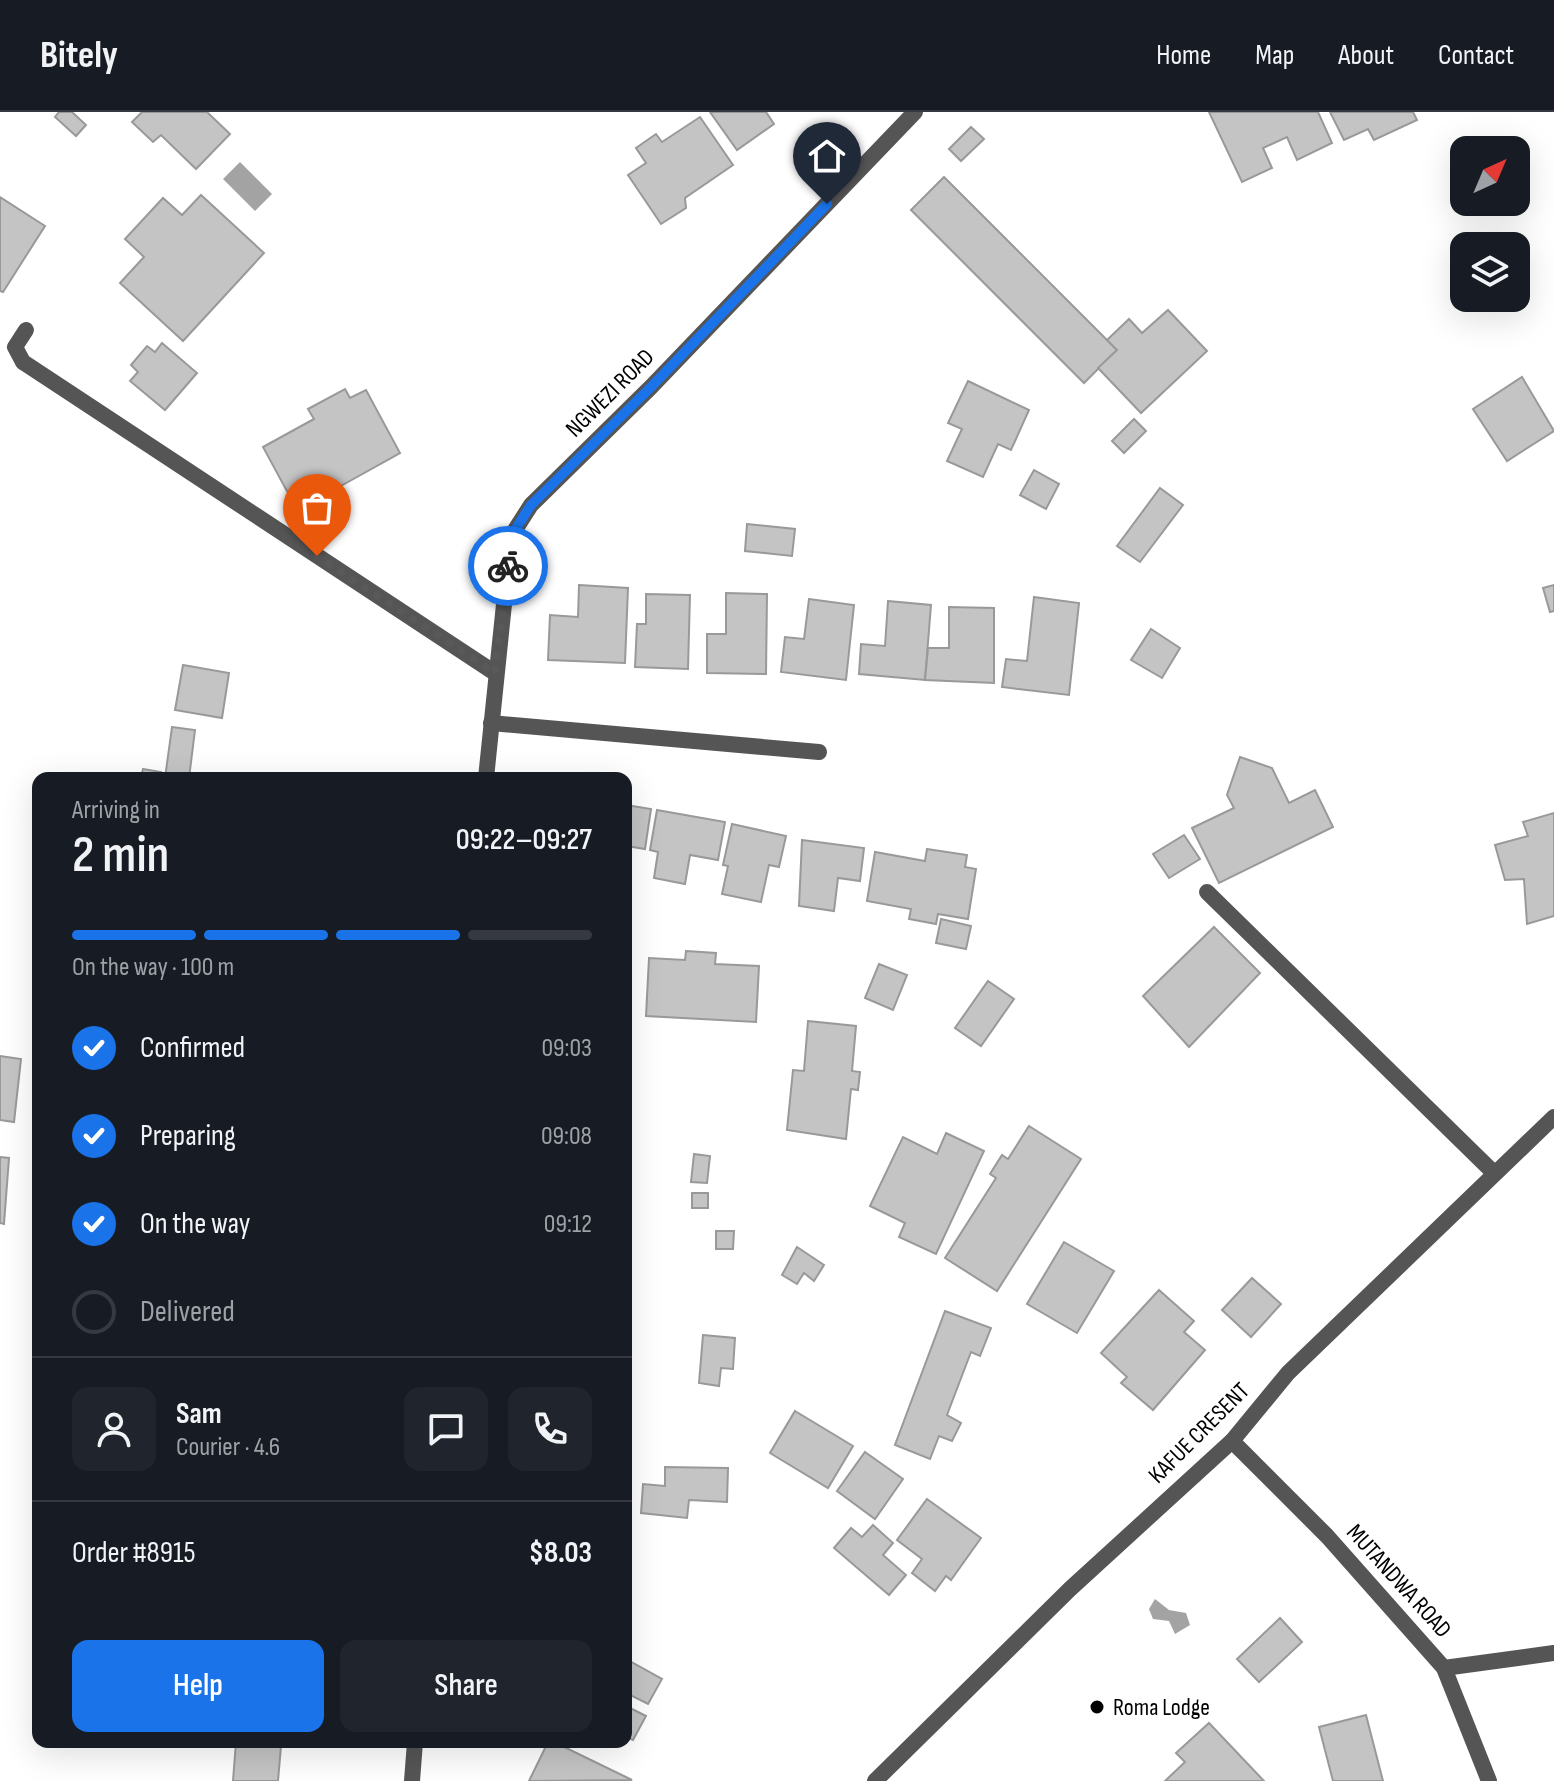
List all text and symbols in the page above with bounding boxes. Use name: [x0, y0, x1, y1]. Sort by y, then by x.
text: Bitely: [40, 33, 118, 78]
text: Home: [1156, 39, 1211, 72]
text: Map: [1255, 39, 1294, 72]
text: About: [1338, 39, 1394, 72]
text: Contact: [1438, 39, 1514, 72]
pin: [793, 122, 861, 204]
icon: home: [805, 134, 849, 178]
north arrow: [1450, 136, 1530, 216]
map controls: [1450, 136, 1530, 312]
button: layers: [1450, 232, 1530, 312]
street label: NGWEZI ROAD: [560, 343, 660, 443]
pin: [283, 474, 351, 556]
icon: bag: [295, 486, 339, 530]
courier: [468, 526, 548, 606]
icon: bike: [486, 544, 530, 588]
text: Arriving in: [72, 795, 160, 826]
text: 09:22–09:27: [456, 822, 592, 858]
text: 2 min: [72, 824, 169, 887]
text: On the way · 100 m: [72, 952, 234, 983]
icon: check: [72, 1026, 116, 1070]
text: Confirmed: [140, 1030, 245, 1066]
text: 09:03: [542, 1033, 592, 1064]
icon: check: [72, 1114, 116, 1158]
text: Preparing: [140, 1118, 236, 1154]
text: 09:08: [541, 1121, 592, 1152]
icon: check: [72, 1202, 116, 1246]
text: On the way: [140, 1206, 250, 1242]
text: 09:12: [544, 1209, 592, 1240]
text: Delivered: [140, 1294, 235, 1330]
street label: KAFUE CRESENT: [1143, 1376, 1256, 1489]
button: person: [72, 1387, 156, 1471]
button: chat: [404, 1387, 488, 1471]
button: phone: [508, 1387, 592, 1471]
text: Sam: [176, 1396, 222, 1432]
text: Courier · 4.6: [176, 1432, 280, 1463]
street label: MUTANDWA ROAD: [1340, 1518, 1458, 1644]
text: Order #8915: [72, 1535, 195, 1571]
text: $8.03: [529, 1535, 592, 1571]
button: Help: [72, 1640, 324, 1732]
button: Share: [340, 1640, 592, 1732]
place label: Roma Lodge: [1113, 1693, 1210, 1722]
marker: Roma Lodge: [1088, 1698, 1106, 1716]

